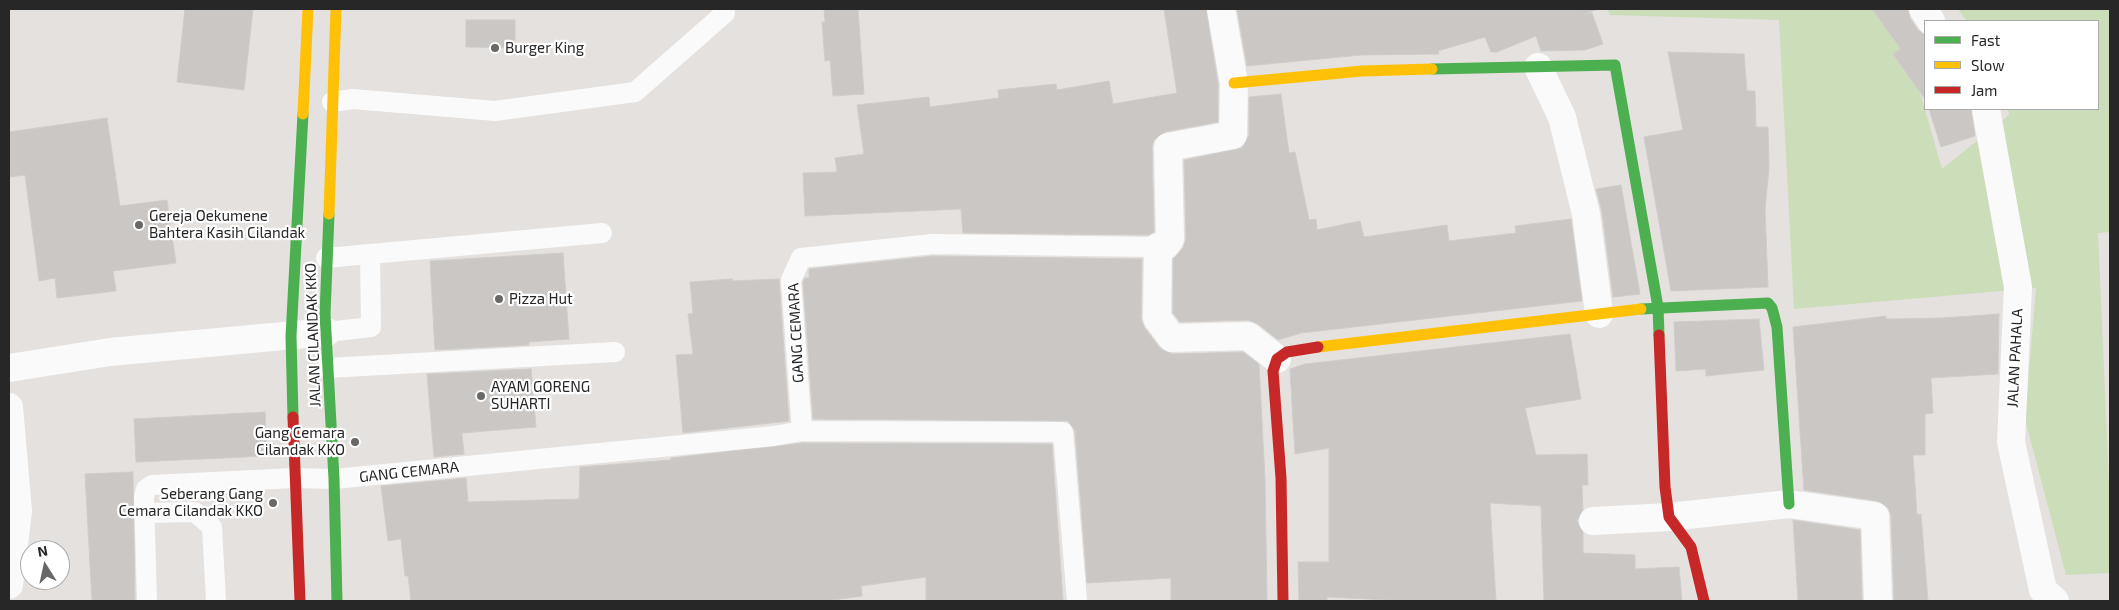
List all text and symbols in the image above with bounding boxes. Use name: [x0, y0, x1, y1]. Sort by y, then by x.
legend: [1924, 20, 2099, 110]
text: Fast: [1971, 31, 2000, 49]
place label: Burger King: [505, 39, 584, 57]
marker: Burger King: [489, 42, 501, 54]
text: Slow: [1971, 56, 2005, 74]
text: Jam: [1971, 81, 1997, 99]
place label: Gereja Oekumene Bahtera Kasih Cilandak: [149, 207, 305, 242]
marker: Gereja Oekumene Bahtera Kasih Cilandak: [133, 219, 145, 231]
street label: JALAN CILANDAK KKO: [301, 263, 325, 407]
street label: GANG CEMARA: [784, 283, 808, 383]
place label: Pizza Hut: [509, 290, 573, 308]
marker: Pizza Hut: [493, 293, 505, 305]
street label: JALAN PAHALA: [2003, 308, 2027, 408]
place label: AYAM GORENG SUHARTI: [491, 378, 590, 413]
marker: AYAM GORENG SUHARTI: [475, 390, 487, 402]
place label: Gang Cemara Cilandak KKO: [255, 424, 345, 459]
marker: Gang Cemara Cilandak KKO: [349, 436, 361, 448]
street label: GANG CEMARA: [358, 458, 460, 486]
place label: Seberang Gang Cemara Cilandak KKO: [119, 485, 263, 520]
marker: Seberang Gang Cemara Cilandak KKO: [267, 497, 279, 509]
north arrow: [20, 540, 70, 590]
text: N: [36, 541, 49, 560]

